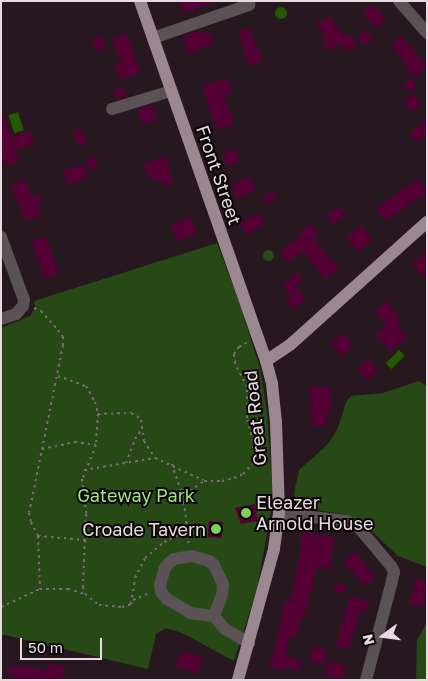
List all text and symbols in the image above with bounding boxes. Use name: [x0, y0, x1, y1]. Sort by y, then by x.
street label: Front Street: [192, 122, 246, 228]
street label: Great Road: [239, 369, 271, 467]
park label: Gateway Park: [77, 484, 195, 506]
place label: Eleazer Arnold House: [256, 492, 373, 534]
marker: Eleazer Arnold House: [240, 507, 252, 519]
place label: Croade Tavern: [82, 518, 206, 540]
marker: Croade Tavern: [210, 523, 222, 535]
north arrow: [358, 611, 408, 661]
scale bar: [22, 628, 105, 660]
text: N: [358, 633, 377, 647]
text: 50 m: [28, 638, 63, 656]

